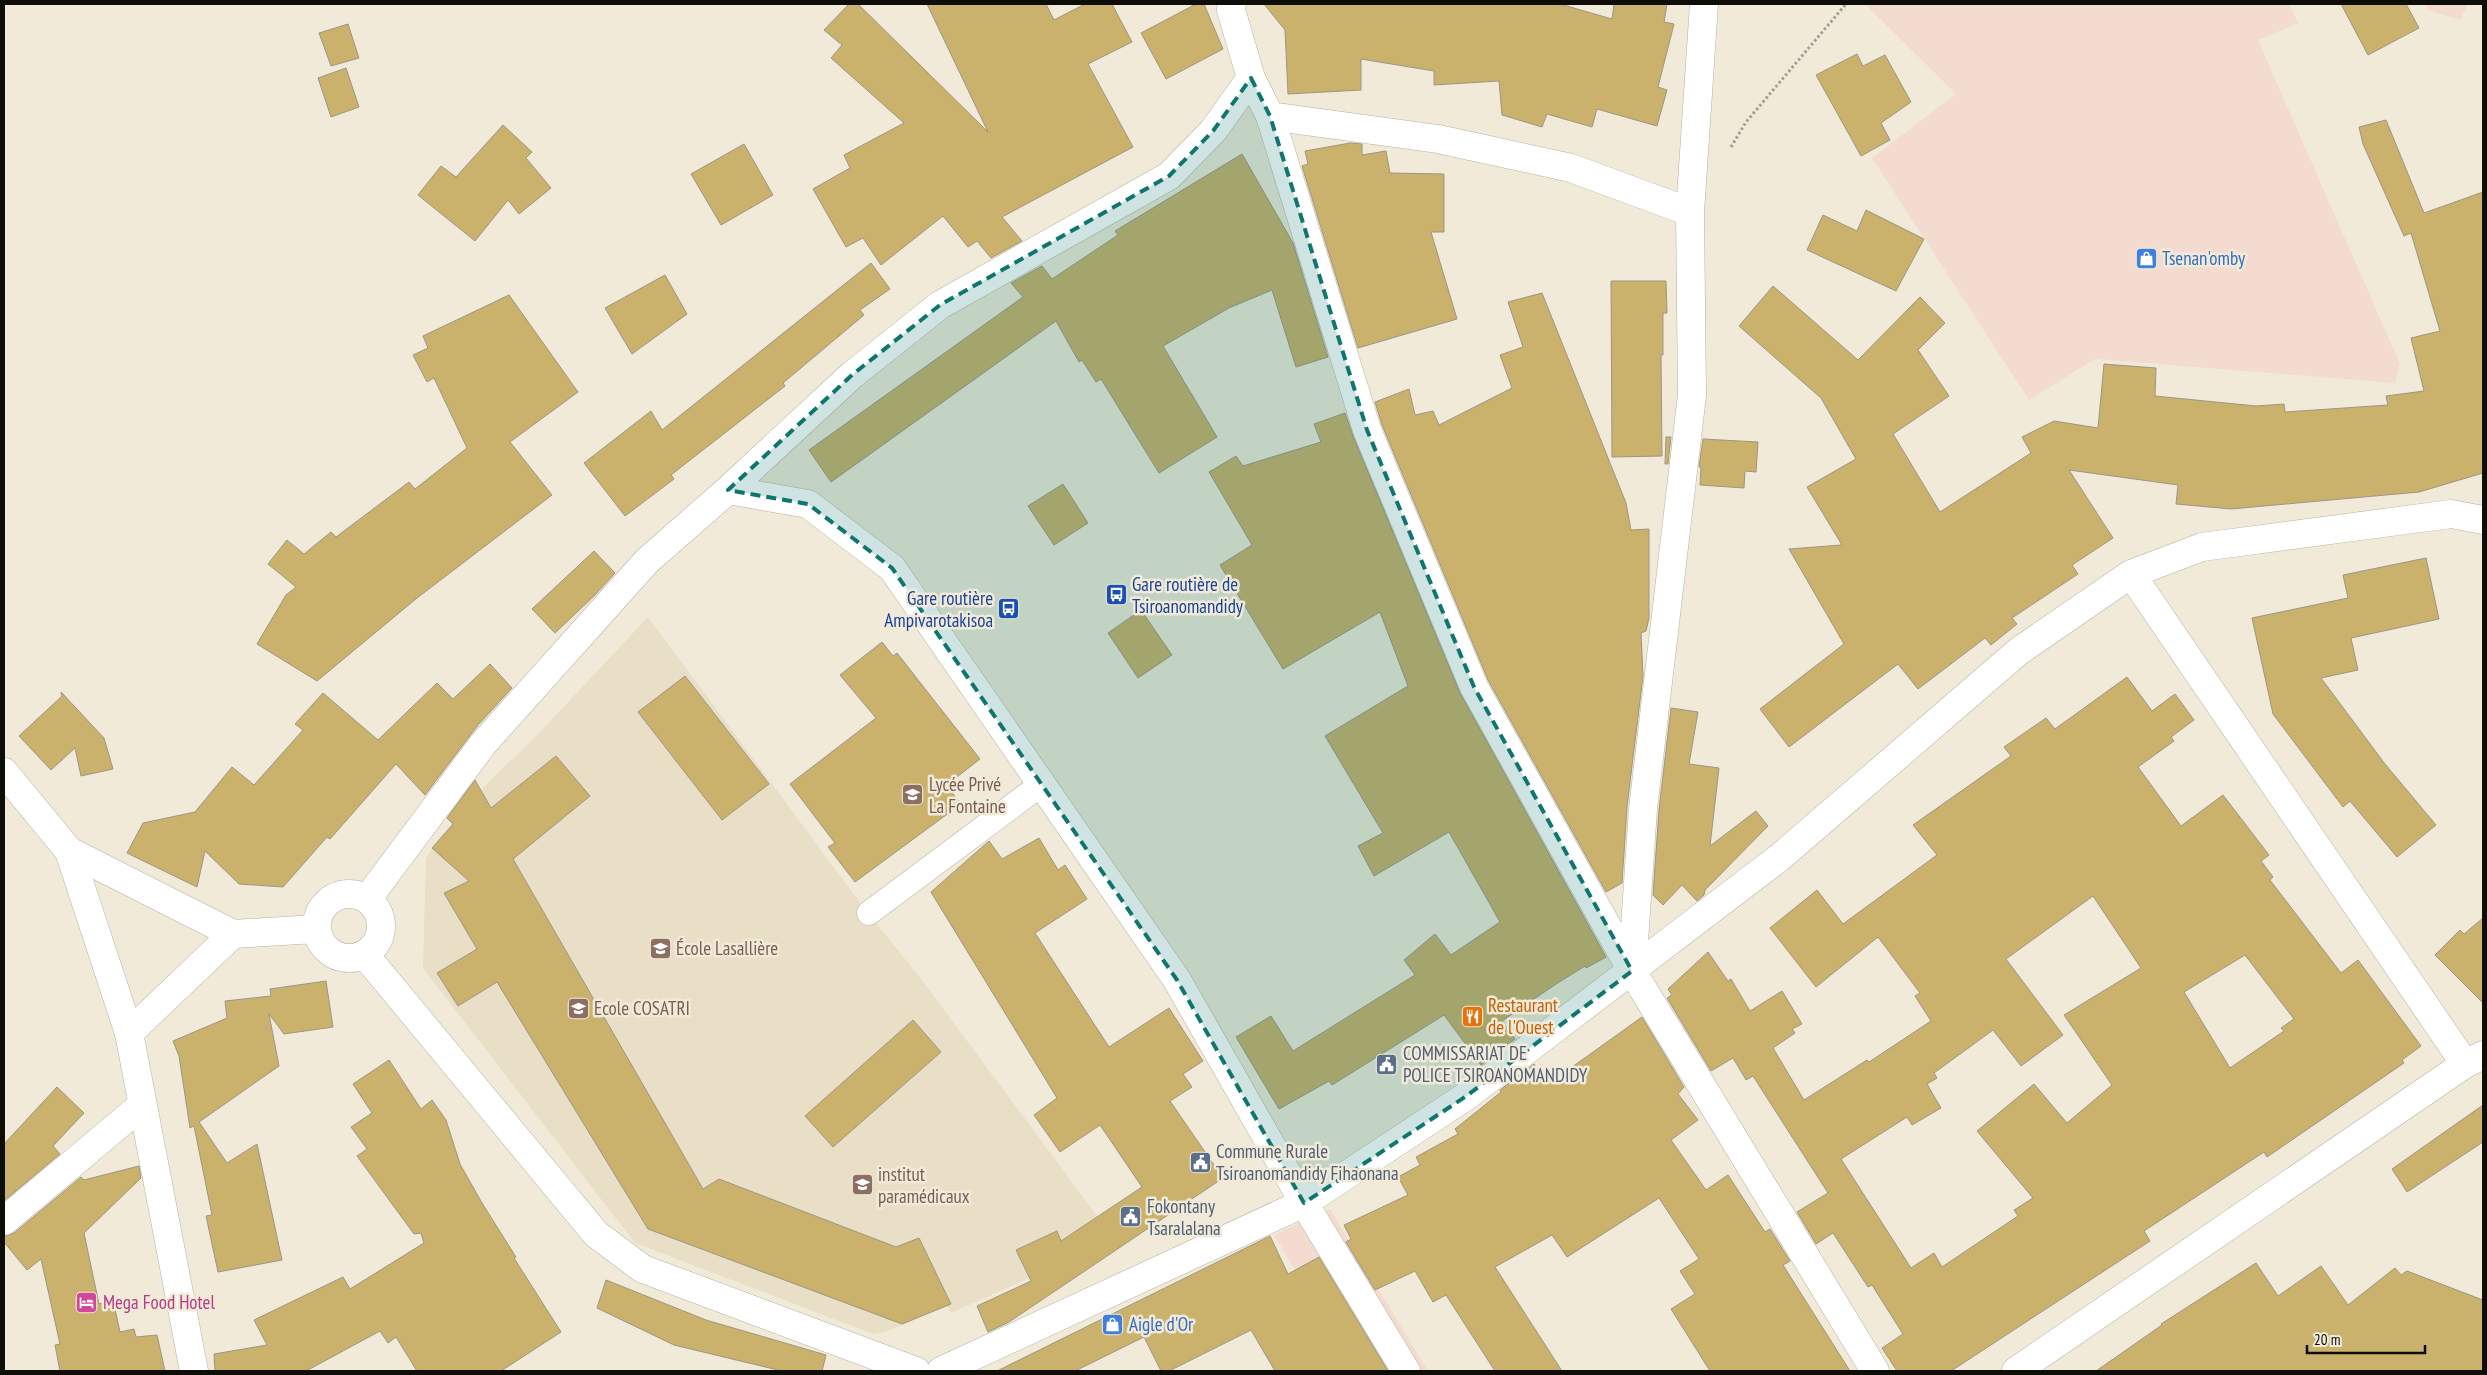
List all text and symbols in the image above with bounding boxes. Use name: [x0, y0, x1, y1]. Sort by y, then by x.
shop icon: Tsenan'omby: [2134, 246, 2158, 270]
place label: Tsenan'omby: [2162, 246, 2246, 270]
place label: Gare routière de Tsiroanomandidy: [1132, 572, 1244, 618]
bus stop icon: Gare routière de Tsiroanomandidy: [1104, 583, 1128, 607]
place label: Gare routière Ampivarotakisoa: [884, 586, 993, 632]
bus stop icon: Gare routière Ampivarotakisoa: [997, 597, 1021, 621]
place label: Lycée Privé La Fontaine: [929, 772, 1006, 818]
school or university icon: Lycée Privé La Fontaine: [901, 783, 925, 807]
school or university icon: École Lasallière: [648, 936, 672, 960]
place label: École Lasallière: [676, 936, 778, 960]
place label: Restaurant de l'Ouest: [1488, 993, 1559, 1039]
school or university icon: Ecole COSATRI: [566, 996, 590, 1020]
place label: Ecole COSATRI: [594, 996, 690, 1020]
restaurant icon: Restaurant de l'Ouest: [1460, 1004, 1484, 1028]
place label: COMMISSARIAT DE POLICE TSIROANOMANDIDY: [1403, 1041, 1588, 1087]
public building icon: COMMISSARIAT DE POLICE TSIROANOMANDIDY: [1375, 1052, 1399, 1076]
place label: Commune Rurale Tsiroanomandidy Fihaonana: [1216, 1139, 1399, 1185]
public building icon: Commune Rurale Tsiroanomandidy Fihaonana: [1188, 1150, 1212, 1174]
place label: institut paramédicaux: [878, 1162, 970, 1208]
school or university icon: institut paramédicaux: [850, 1173, 874, 1197]
place label: Fokontany Tsaralalana: [1147, 1194, 1221, 1240]
public building icon: Fokontany Tsaralalana: [1119, 1205, 1143, 1229]
hotel icon: Mega Food Hotel: [75, 1290, 99, 1314]
place label: Mega Food Hotel: [103, 1290, 215, 1314]
shop icon: Aigle d'Or: [1101, 1312, 1125, 1336]
place label: Aigle d'Or: [1129, 1312, 1194, 1336]
scale bar: [2307, 1322, 2424, 1354]
text: 20 m: [2314, 1330, 2340, 1349]

